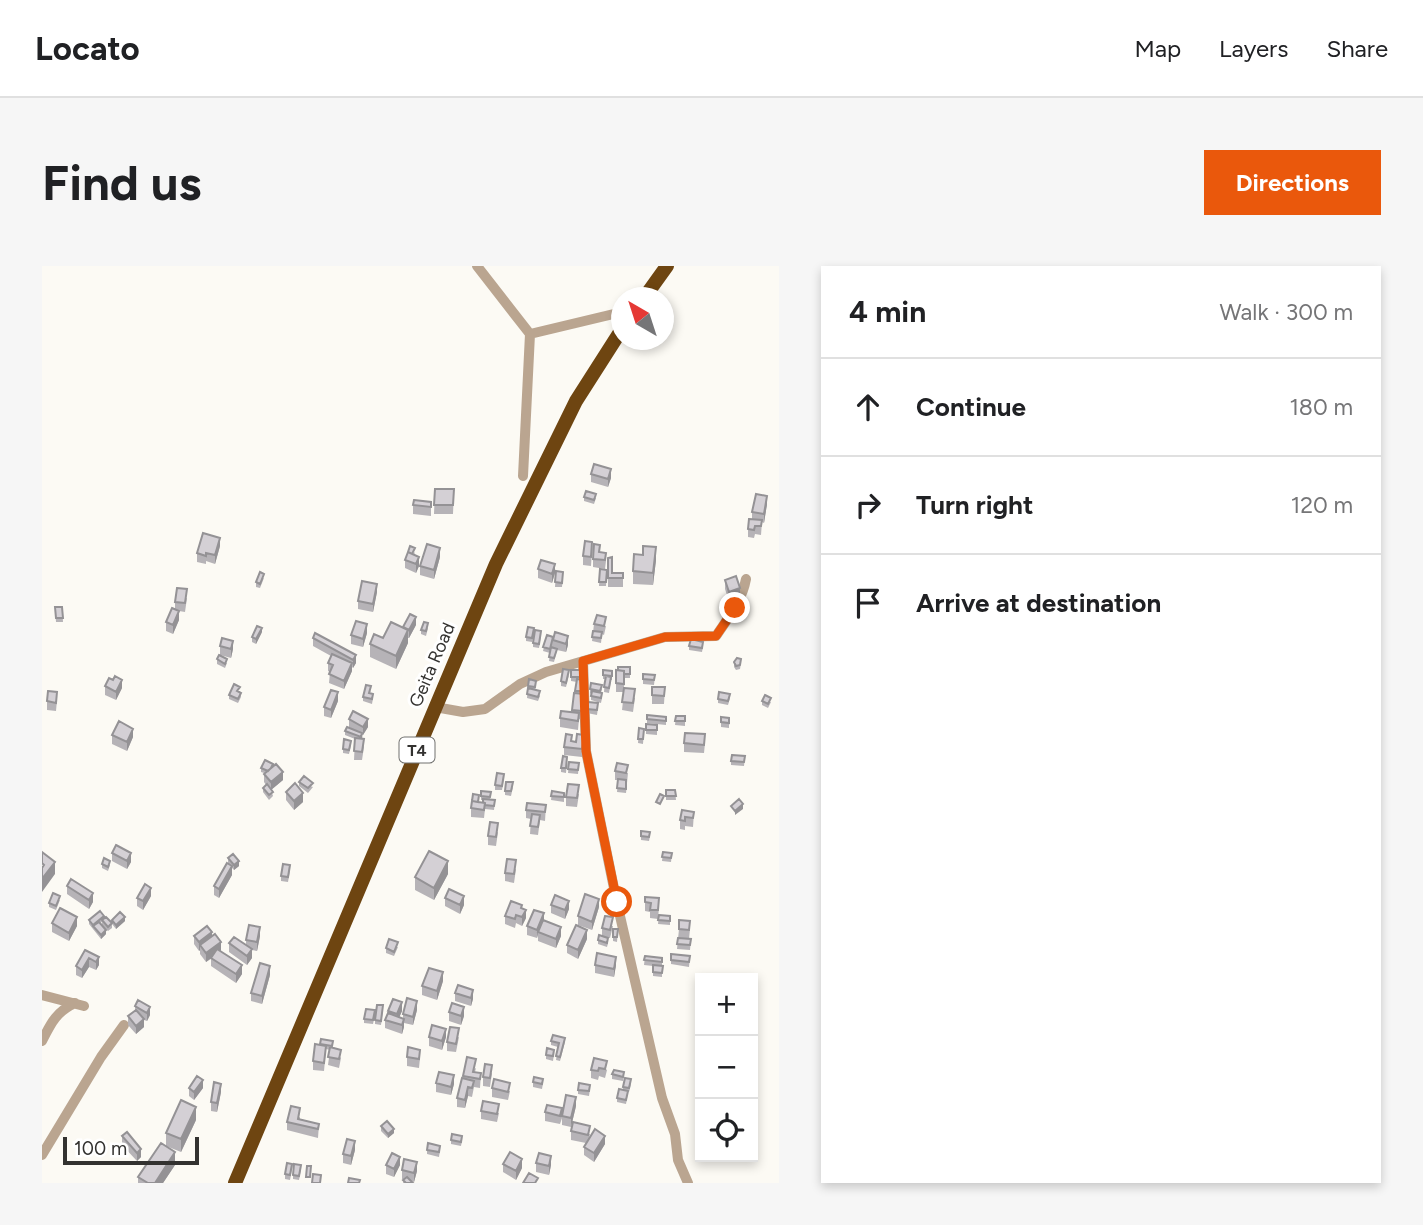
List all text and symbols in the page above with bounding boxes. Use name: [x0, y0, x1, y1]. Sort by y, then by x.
text: Locato: [35, 29, 140, 68]
text: Map: [1134, 34, 1181, 63]
text: Layers: [1219, 34, 1288, 63]
text: Share: [1326, 34, 1388, 63]
button: Directions: [1204, 150, 1381, 215]
text: Find us: [42, 153, 201, 212]
north arrow: [611, 287, 674, 350]
text: 4 min: [849, 293, 926, 330]
text: Walk · 300 m: [1219, 298, 1353, 326]
icon: ahead: [849, 388, 887, 426]
text: Continue: [916, 391, 1026, 423]
text: 180 m: [1289, 393, 1353, 421]
icon: right: [849, 486, 887, 524]
text: Turn right: [916, 489, 1033, 521]
text: 120 m: [1291, 491, 1353, 519]
icon: arrive: [849, 584, 887, 622]
text: Arrive at destination: [916, 587, 1161, 619]
route end: [719, 592, 750, 623]
street label: Geita Road: [404, 620, 460, 710]
road number: T4: [400, 737, 434, 762]
route start: [601, 886, 632, 917]
map controls: [695, 973, 758, 1162]
button: +: [695, 973, 758, 1036]
button: −: [695, 1036, 758, 1099]
button: locate: [695, 1099, 758, 1162]
scale bar: [63, 1134, 200, 1166]
text: 100 m: [74, 1137, 127, 1160]

